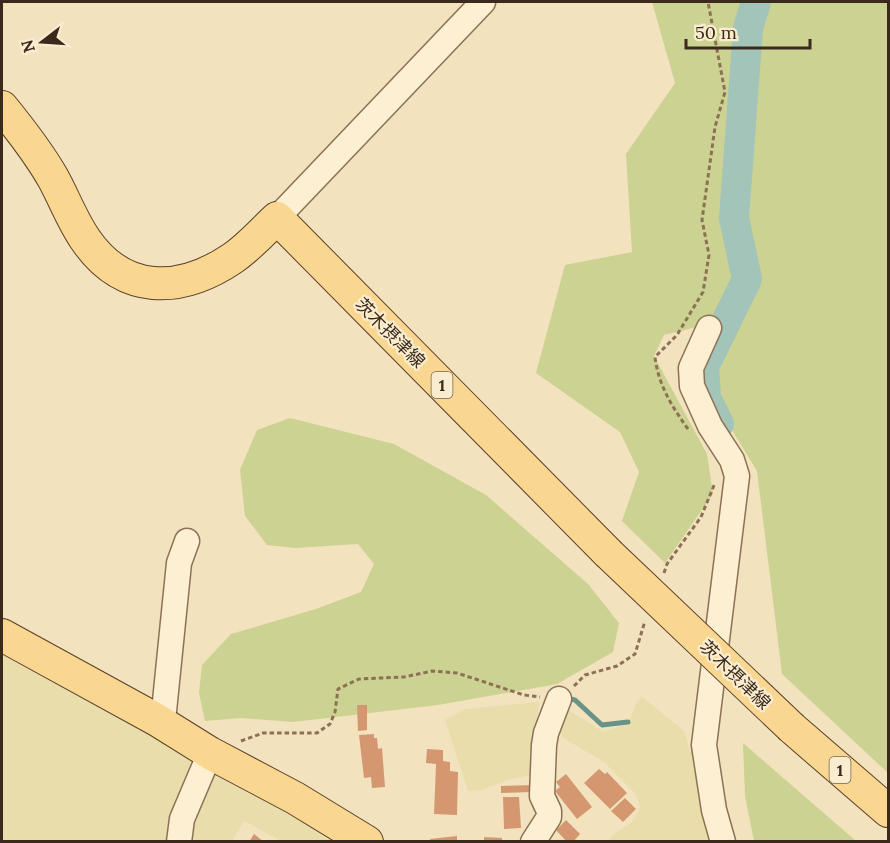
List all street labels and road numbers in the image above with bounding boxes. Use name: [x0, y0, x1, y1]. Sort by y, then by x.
street label: 茨木摂津線: [350, 293, 430, 373]
road number: 1: [432, 372, 452, 398]
street label: 茨木摂津線: [695, 635, 776, 714]
road number: 1: [830, 757, 850, 783]

